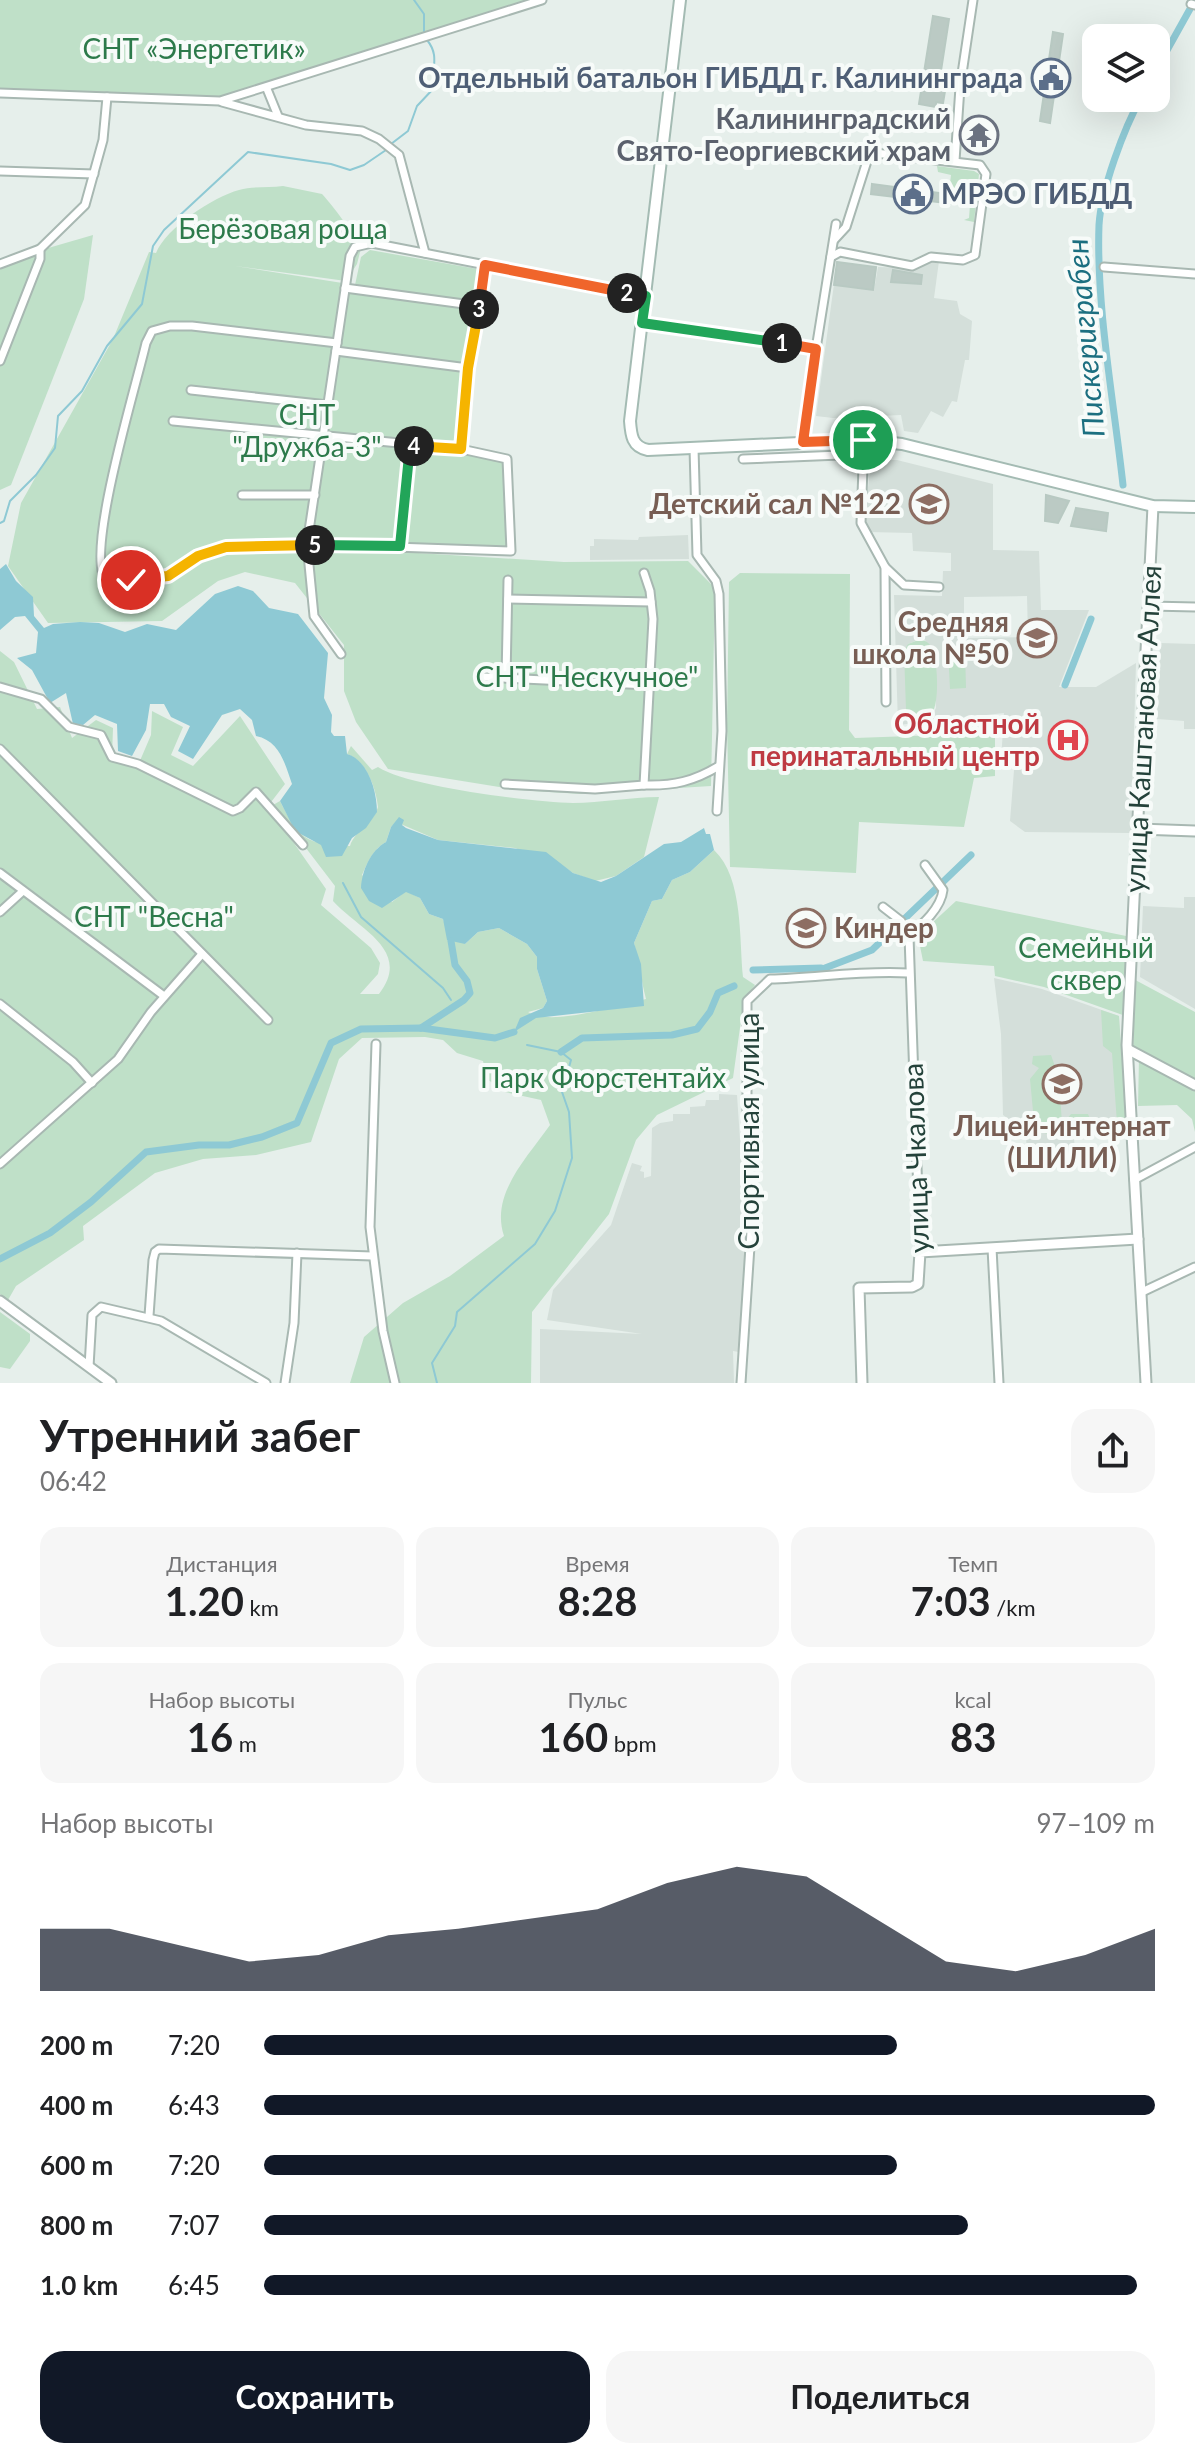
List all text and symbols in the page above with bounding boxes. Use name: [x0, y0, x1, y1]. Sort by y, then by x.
map controls: [1082, 24, 1170, 112]
button: layers: [1082, 24, 1170, 112]
park label: СНТ «Энергетик»: [83, 31, 305, 65]
public building icon: Отдельный батальон ГИБДД г. Калининграда: [1030, 57, 1072, 99]
place label: Отдельный батальон ГИБДД г. Калининграда: [418, 60, 1023, 94]
place label: Калининградский Свято-Георгиевский храм: [617, 101, 951, 167]
temple icon: Калининградский Свято-Георгиевский храм: [958, 114, 1000, 156]
public building icon: МРЭО ГИБДД: [892, 173, 934, 215]
place label: МРЭО ГИБДД: [941, 176, 1133, 210]
park label: Берёзовая роща: [178, 211, 388, 245]
water label: Пискериграбен: [1057, 237, 1111, 439]
pin: 2: [607, 273, 647, 313]
text: 2: [621, 279, 633, 306]
pin: 3: [459, 289, 499, 329]
text: 3: [473, 295, 485, 322]
pin: 1: [762, 323, 802, 363]
text: 1: [776, 329, 788, 356]
park label: СНТ "Дружба-3": [232, 397, 382, 463]
pin: [829, 406, 897, 474]
icon: arrive: [841, 418, 885, 462]
pin: 4: [394, 426, 434, 466]
text: 4: [408, 432, 420, 459]
school or university icon: Детский сал №122: [908, 483, 950, 525]
place label: Детский сал №122: [649, 486, 901, 520]
pin: 5: [295, 525, 335, 565]
text: 5: [309, 531, 321, 558]
pin: [97, 546, 165, 614]
icon: check: [109, 558, 153, 602]
street label: улица Каштановая Аллея: [1116, 564, 1168, 894]
place label: Средняя школа №50: [852, 604, 1009, 670]
school or university icon: Средняя школа №50: [1016, 617, 1058, 659]
park label: СНТ "Нескучное": [476, 659, 698, 693]
place label: Областной перинатальный центр: [750, 706, 1040, 772]
hospital icon: Областной перинатальный центр: [1047, 719, 1089, 761]
park label: СНТ "Весна": [74, 899, 234, 933]
school or university icon: Киндер: [785, 907, 827, 949]
place label: Киндер: [834, 910, 934, 944]
park label: Семейный сквер: [1018, 930, 1154, 996]
street label: Спортивная улица: [731, 1013, 765, 1249]
park label: Парк Фюрстентайх: [480, 1060, 726, 1094]
street label: улица Чкалова: [895, 1062, 935, 1254]
school or university icon: Лицей-интернат (ШИЛИ): [1041, 1063, 1083, 1105]
place label: Лицей-интернат (ШИЛИ): [952, 1108, 1171, 1174]
text: Утренний забег: [40, 1409, 360, 1461]
button: share: [1071, 1409, 1155, 1493]
text: 06:42: [40, 1465, 107, 1497]
text: Дистанция: [166, 1550, 278, 1577]
text: Время: [565, 1550, 630, 1577]
text: Темп: [948, 1550, 998, 1577]
text: 1.20: [165, 1577, 244, 1625]
text: 8:28: [558, 1577, 637, 1625]
text: 7:03: [911, 1577, 991, 1625]
text: km: [244, 1594, 279, 1621]
text: /km: [991, 1594, 1036, 1621]
text: Набор высоты: [148, 1686, 295, 1713]
text: Пульс: [567, 1686, 628, 1713]
text: kcal: [955, 1686, 992, 1713]
text: 16: [187, 1713, 233, 1761]
text: 160: [538, 1713, 608, 1761]
text: 83: [950, 1713, 996, 1761]
text: m: [233, 1730, 257, 1757]
text: bpm: [608, 1730, 656, 1757]
text: Набор высоты: [40, 1807, 214, 1839]
text: 97–109 m: [1036, 1807, 1155, 1839]
text: 200 m: [40, 2029, 113, 2061]
text: 7:20: [168, 2029, 220, 2061]
text: 400 m: [40, 2089, 113, 2121]
text: 6:43: [168, 2089, 220, 2121]
text: 600 m: [40, 2149, 113, 2181]
text: 7:20: [168, 2149, 220, 2181]
text: 800 m: [40, 2209, 113, 2241]
text: 7:07: [168, 2209, 220, 2241]
text: 1.0 km: [40, 2269, 118, 2301]
text: 6:45: [168, 2269, 220, 2301]
button: Сохранить: [40, 2351, 590, 2443]
button: Поделиться: [606, 2351, 1155, 2443]

